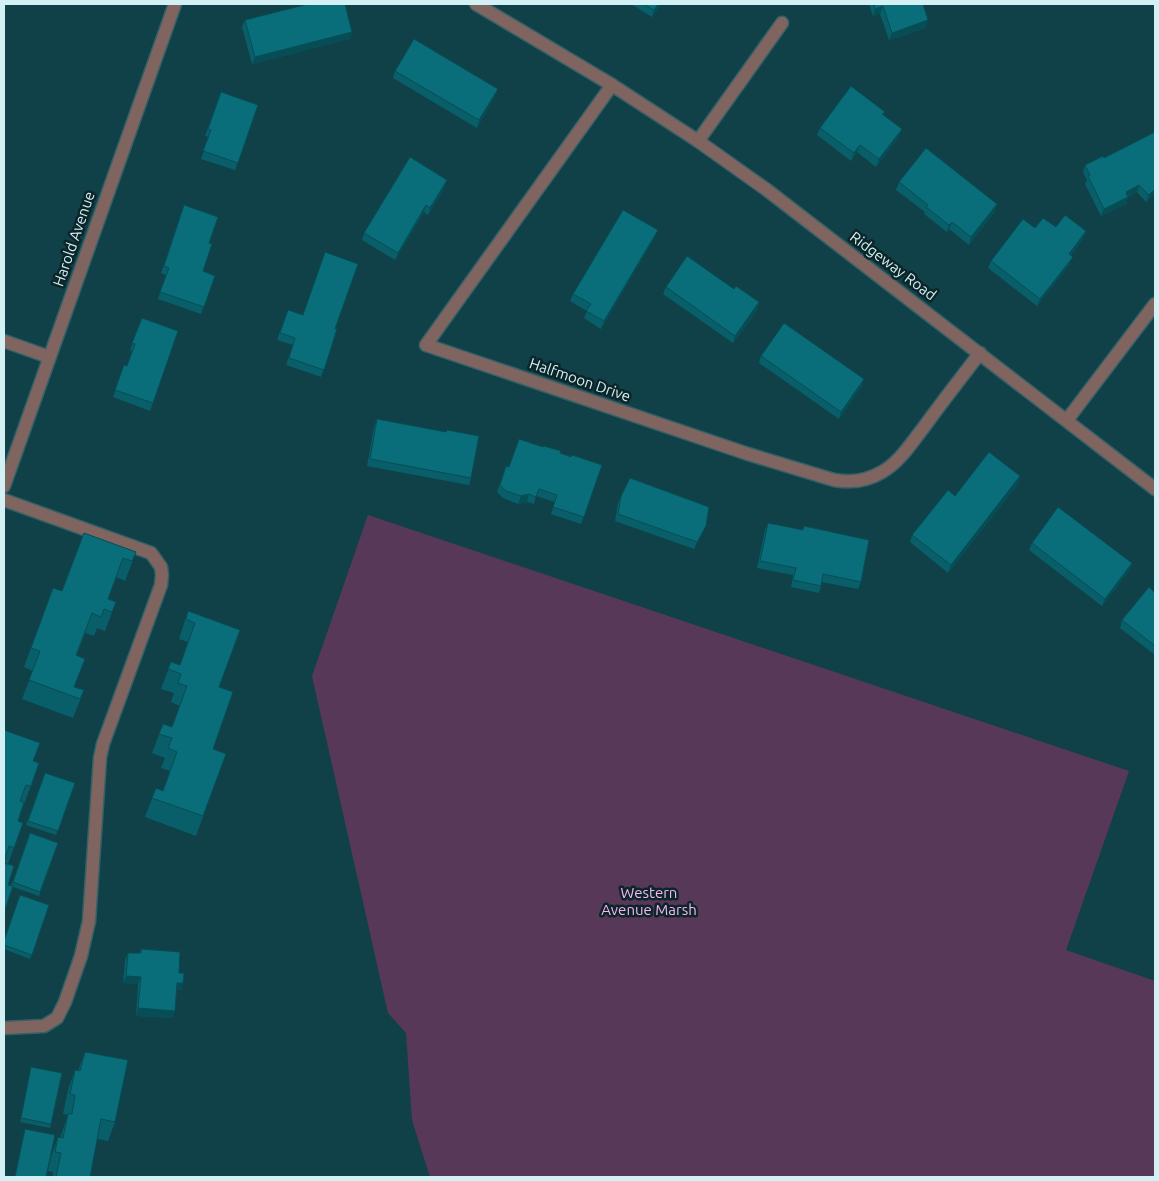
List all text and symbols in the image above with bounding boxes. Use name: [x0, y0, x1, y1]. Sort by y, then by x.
street label: Harold Avenue: [49, 189, 98, 289]
street label: Ridgeway Road: [847, 228, 940, 303]
street label: Halfmoon Drive: [527, 354, 633, 405]
park label: Western Avenue Marsh: [601, 884, 697, 918]

